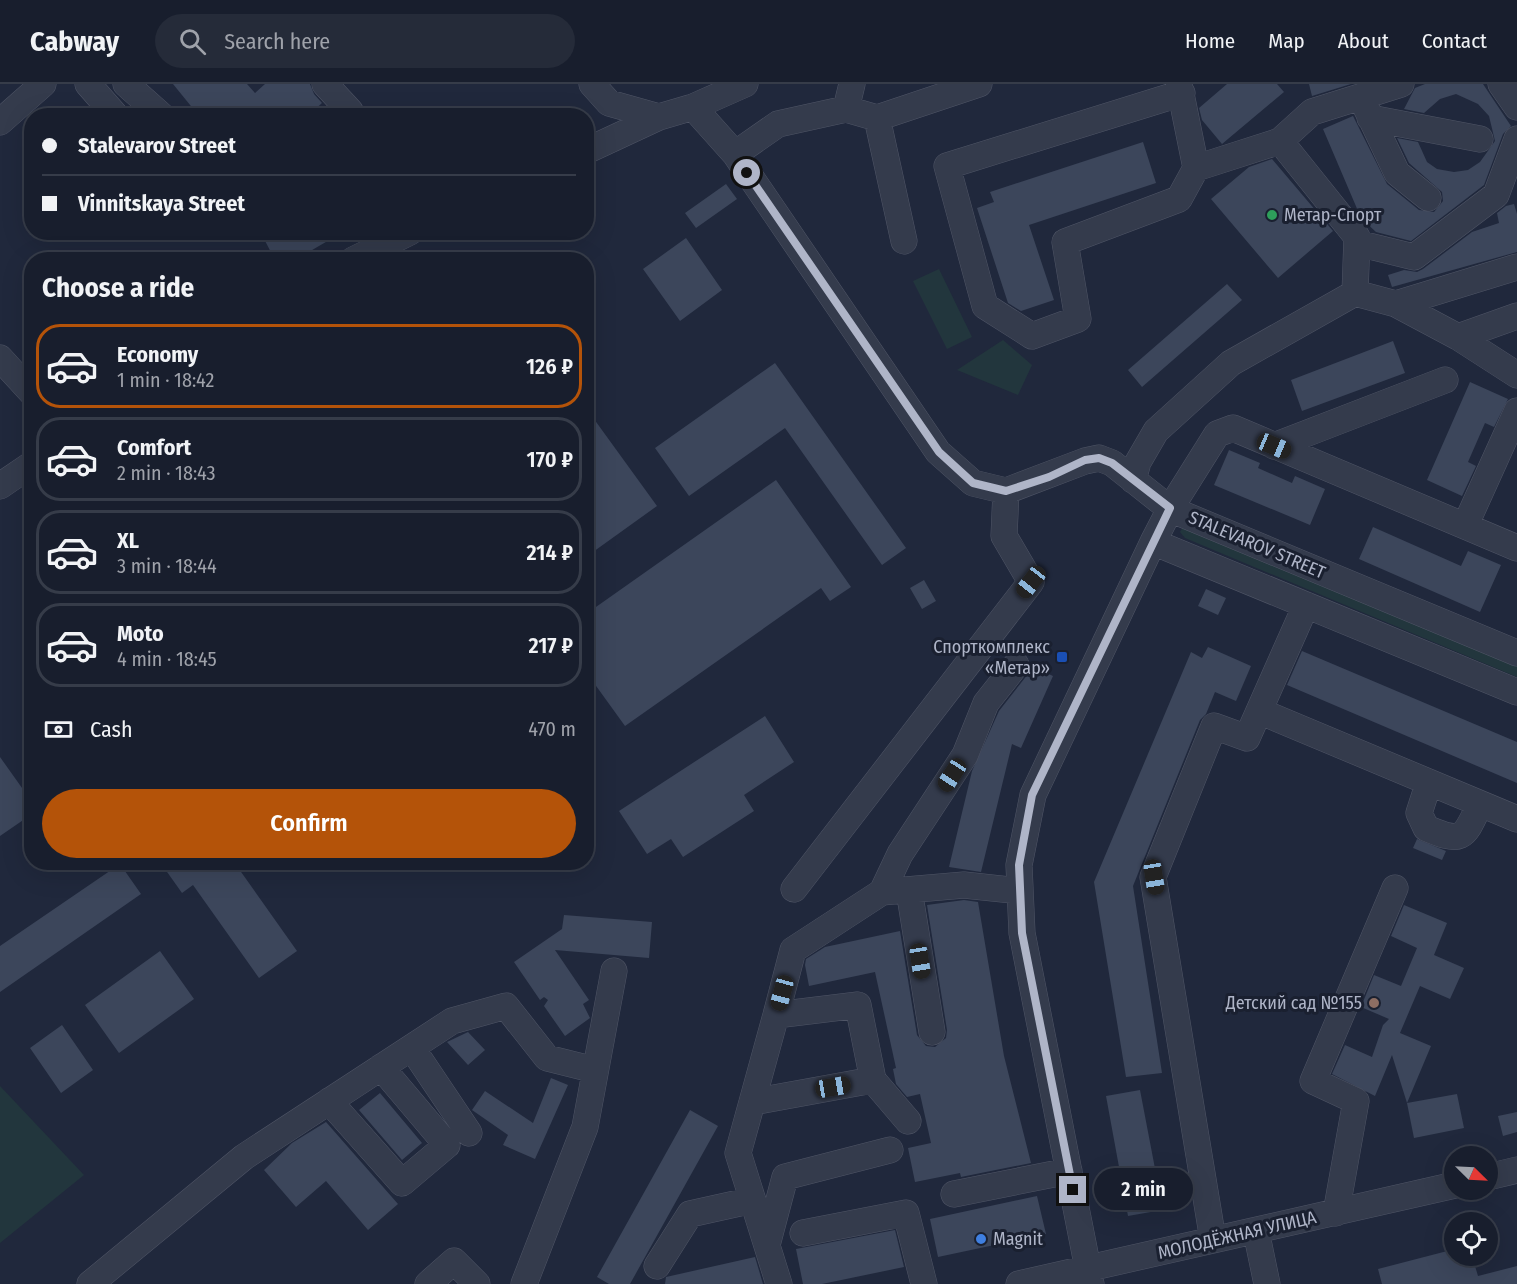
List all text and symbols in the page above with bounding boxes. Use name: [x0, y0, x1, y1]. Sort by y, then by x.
search box: [155, 14, 575, 68]
text: Cabway: [30, 25, 119, 58]
icon: search: [176, 25, 209, 58]
text: Search here: [224, 28, 330, 55]
text: Home: [1185, 28, 1235, 54]
text: Map: [1268, 28, 1305, 54]
text: About: [1338, 28, 1389, 54]
text: Contact: [1422, 28, 1487, 54]
text: Stalevarov Street: [78, 132, 236, 159]
route start: [733, 159, 760, 186]
text: Vinnitskaya Street: [78, 190, 245, 217]
place label: Метар-Спорт: [1284, 204, 1382, 226]
marker: Метар-Спорт: [1265, 208, 1279, 222]
text: Choose a ride: [42, 272, 194, 304]
icon: car: [45, 339, 99, 393]
text: Economy: [117, 341, 198, 368]
text: 126 ₽: [526, 353, 573, 380]
text: 1 min · 18:42: [117, 368, 214, 392]
car: [1254, 431, 1294, 461]
icon: car: [45, 432, 99, 486]
text: Comfort: [117, 434, 191, 461]
text: 170 ₽: [526, 446, 573, 473]
text: 2 min · 18:43: [117, 461, 215, 485]
street label: STALEVAROV STREET: [1185, 506, 1329, 584]
icon: car: [45, 525, 99, 579]
text: XL: [117, 527, 139, 554]
text: 214 ₽: [527, 539, 573, 566]
text: 3 min · 18:44: [117, 554, 217, 578]
car: [1013, 562, 1049, 602]
icon: car: [45, 618, 99, 672]
text: Moto: [117, 620, 164, 647]
text: 217 ₽: [528, 632, 573, 659]
place label: Спорткомплекс «Метар»: [933, 636, 1050, 679]
text: 4 min · 18:45: [117, 647, 217, 671]
marker: Спорткомплекс «Метар»: [1055, 650, 1069, 664]
icon: cash: [42, 713, 75, 746]
text: Cash: [90, 716, 133, 743]
text: 470 m: [528, 717, 576, 741]
car: [935, 755, 969, 795]
button: Confirm: [42, 789, 576, 858]
car: [1142, 858, 1166, 896]
car: [908, 942, 932, 980]
car: [769, 973, 795, 1013]
place label: Детский сад №155: [1225, 992, 1362, 1014]
marker: Детский сад №155: [1367, 996, 1381, 1010]
car: [814, 1075, 852, 1099]
north arrow: [1444, 1146, 1498, 1200]
map controls: [1444, 1146, 1498, 1266]
callout: 2 min: [1094, 1169, 1193, 1211]
route end: [1059, 1176, 1086, 1203]
text: 2 min: [1121, 1177, 1166, 1201]
street label: МОЛОДЁЖНАЯ УЛИЦА: [1156, 1206, 1319, 1264]
button: locate: [1444, 1212, 1498, 1266]
place label: Magnit: [993, 1228, 1043, 1250]
marker: Magnit: [974, 1232, 988, 1246]

